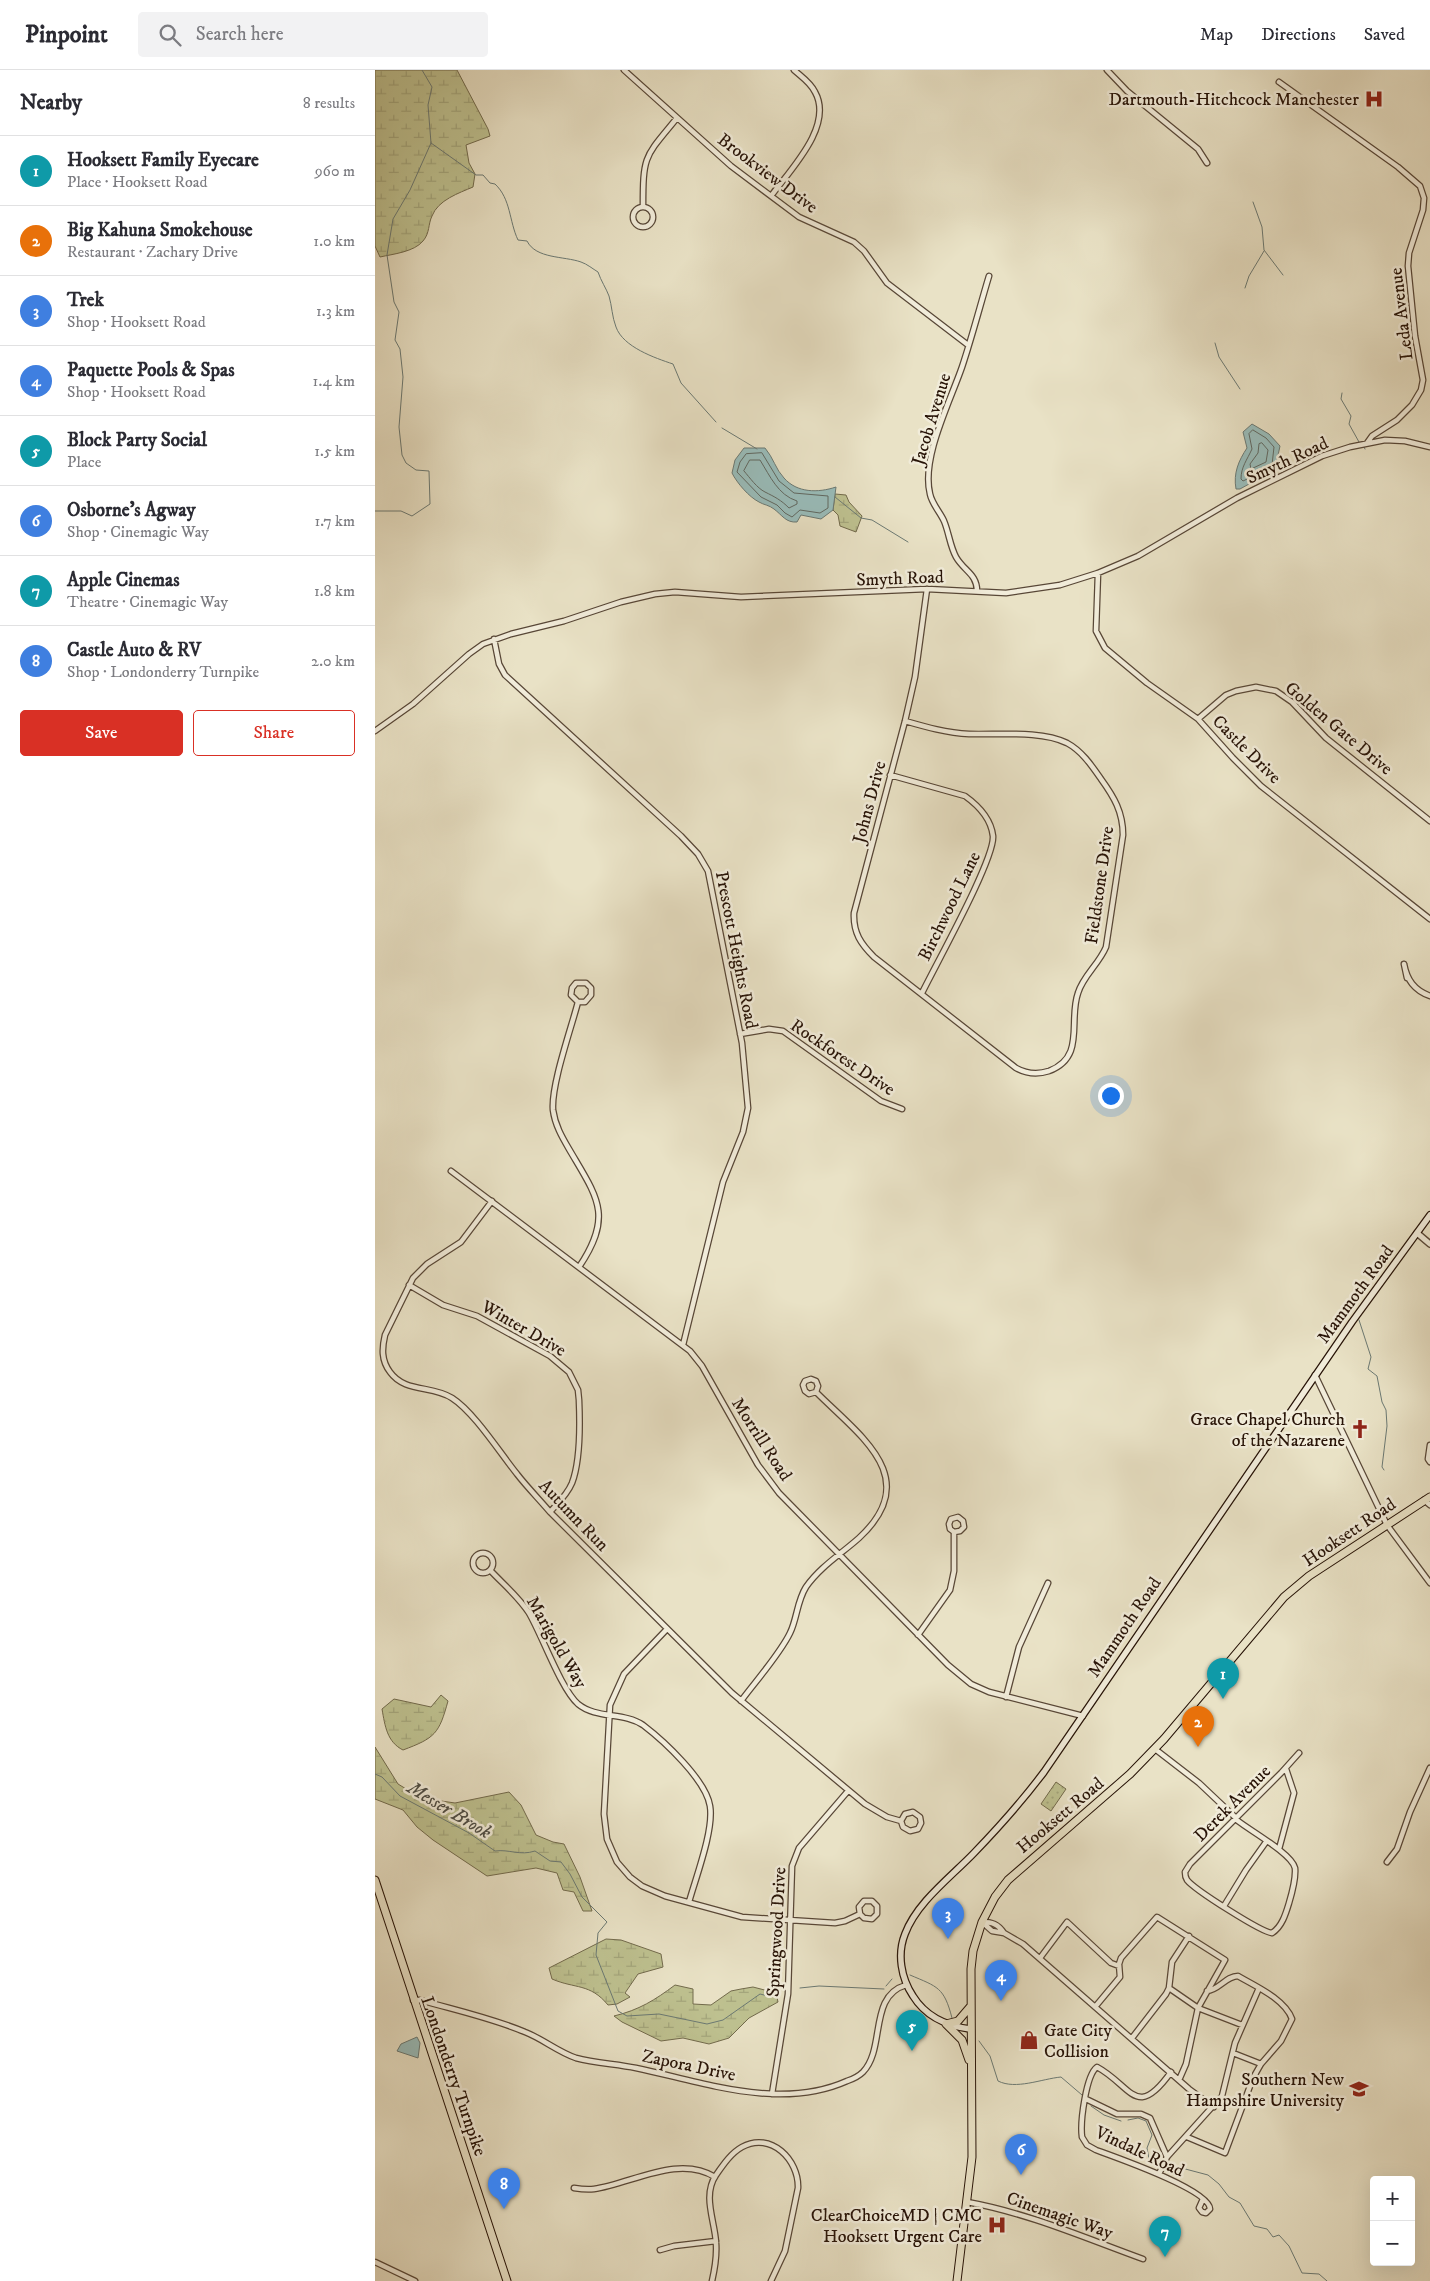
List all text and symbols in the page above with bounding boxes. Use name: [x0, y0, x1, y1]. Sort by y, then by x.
search box: [138, 12, 488, 57]
text: Pinpoint: [25, 20, 108, 50]
icon: search: [156, 21, 184, 49]
text: Search here: [196, 23, 284, 46]
text: Map: [1200, 24, 1233, 46]
text: Directions: [1261, 24, 1336, 46]
text: Saved: [1364, 24, 1405, 46]
hospital icon: Dartmouth-Hitchcock Manchester: [1363, 88, 1385, 110]
place label: Dartmouth-Hitchcock Manchester: [1108, 89, 1359, 111]
text: Nearby: [20, 90, 82, 116]
text: 8 results: [303, 93, 355, 113]
street label: Brookview Drive: [713, 129, 822, 219]
text: Hooksett Family Eyecare: [67, 149, 259, 172]
text: 1: [33, 161, 39, 181]
text: 960 m: [315, 161, 355, 181]
text: Place · Hooksett Road: [67, 172, 207, 192]
text: Big Kahuna Smokehouse: [67, 219, 253, 242]
text: 2: [32, 231, 40, 251]
text: 1.0 km: [313, 231, 355, 251]
text: Restaurant · Zachary Drive: [67, 242, 238, 262]
street label: Leda Avenue: [1385, 266, 1419, 361]
text: Trek: [67, 289, 104, 312]
text: 3: [33, 301, 39, 321]
text: 1.3 km: [316, 301, 355, 321]
text: Shop · Hooksett Road: [67, 312, 206, 332]
text: Paquette Pools & Spas: [67, 359, 234, 382]
text: 4: [31, 371, 41, 391]
text: 1.4 km: [313, 371, 355, 391]
street label: Jacob Avenue: [907, 371, 956, 470]
text: Shop · Hooksett Road: [67, 382, 206, 402]
text: Block Party Social: [67, 429, 207, 452]
street label: Smyth Road: [1243, 432, 1332, 489]
text: 5: [32, 441, 40, 461]
text: 1.5 km: [314, 441, 355, 461]
text: Place: [67, 452, 101, 472]
text: Osborne's Agway: [67, 499, 196, 522]
text: 6: [32, 511, 40, 531]
text: 1.7 km: [314, 511, 355, 531]
text: Shop · Cinemagic Way: [67, 522, 209, 542]
street label: Smyth Road: [856, 566, 944, 592]
text: Apple Cinemas: [67, 569, 180, 592]
text: 7: [32, 581, 40, 601]
text: 1.8 km: [314, 581, 355, 601]
text: Theatre · Cinemagic Way: [67, 592, 228, 612]
text: Castle Auto & RV: [67, 639, 201, 662]
text: 8: [32, 651, 40, 671]
text: 2.0 km: [311, 651, 355, 671]
text: Shop · Londonderry Turnpike: [67, 662, 259, 682]
street label: Golden Gate Drive: [1280, 677, 1397, 780]
button: Save: [20, 710, 183, 756]
button: Share: [193, 710, 355, 756]
street label: Castle Drive: [1207, 711, 1285, 789]
street label: Johns Drive: [848, 759, 891, 848]
street label: Fieldstone Drive: [1081, 825, 1119, 945]
street label: Birchwood Lane: [914, 848, 986, 965]
street label: Prescott Heights Road: [710, 869, 762, 1031]
street label: Rockforest Drive: [786, 1015, 899, 1101]
your location: [1098, 1083, 1124, 1109]
street label: Mammoth Road: [1313, 1241, 1399, 1348]
street label: Winter Drive: [476, 1295, 570, 1362]
street label: Morrill Road: [726, 1394, 796, 1485]
place label: Grace Chapel Church of the Nazarene: [1190, 1409, 1346, 1452]
church icon: Grace Chapel Church of the Nazarene: [1349, 1418, 1371, 1440]
street label: Autumn Run: [534, 1475, 613, 1557]
street label: Hooksett Road: [1299, 1494, 1400, 1572]
street label: Mammoth Road: [1083, 1573, 1166, 1682]
street label: Marigold Way: [521, 1593, 592, 1693]
pin: 1: [1207, 1658, 1239, 1699]
pin: 2: [1182, 1706, 1214, 1747]
street label: Derek Avenue: [1190, 1761, 1276, 1847]
street label: Hooksett Road: [1012, 1773, 1109, 1859]
water label: Messer Brook: [402, 1775, 495, 1844]
street label: Springwood Drive: [763, 1866, 791, 1998]
pin: 3: [932, 1898, 964, 1939]
pin: 4: [985, 1960, 1017, 2001]
street label: Londonderry Turnpike: [415, 1994, 491, 2159]
pin: 5: [896, 2010, 928, 2051]
place label: Gate City Collision: [1044, 2020, 1113, 2063]
shop icon: Gate City Collision: [1018, 2029, 1040, 2051]
street label: Zapora Drive: [640, 2045, 738, 2087]
place label: Southern New Hampshire University: [1186, 2069, 1345, 2112]
school or university icon: Southern New Hampshire University: [1348, 2078, 1370, 2100]
street label: Vindale Road: [1091, 2121, 1188, 2182]
pin: 6: [1005, 2134, 1037, 2175]
pin: 8: [488, 2168, 520, 2209]
map controls: [1370, 2176, 1415, 2266]
button: +: [1370, 2176, 1415, 2221]
street label: Cinemagic Way: [1004, 2187, 1116, 2245]
place label: ClearChoiceMD | CMC Hooksett Urgent Care: [811, 2205, 982, 2248]
hospital icon: ClearChoiceMD | CMC Hooksett Urgent Care: [986, 2214, 1008, 2236]
pin: 7: [1149, 2216, 1181, 2257]
button: −: [1370, 2221, 1415, 2266]

